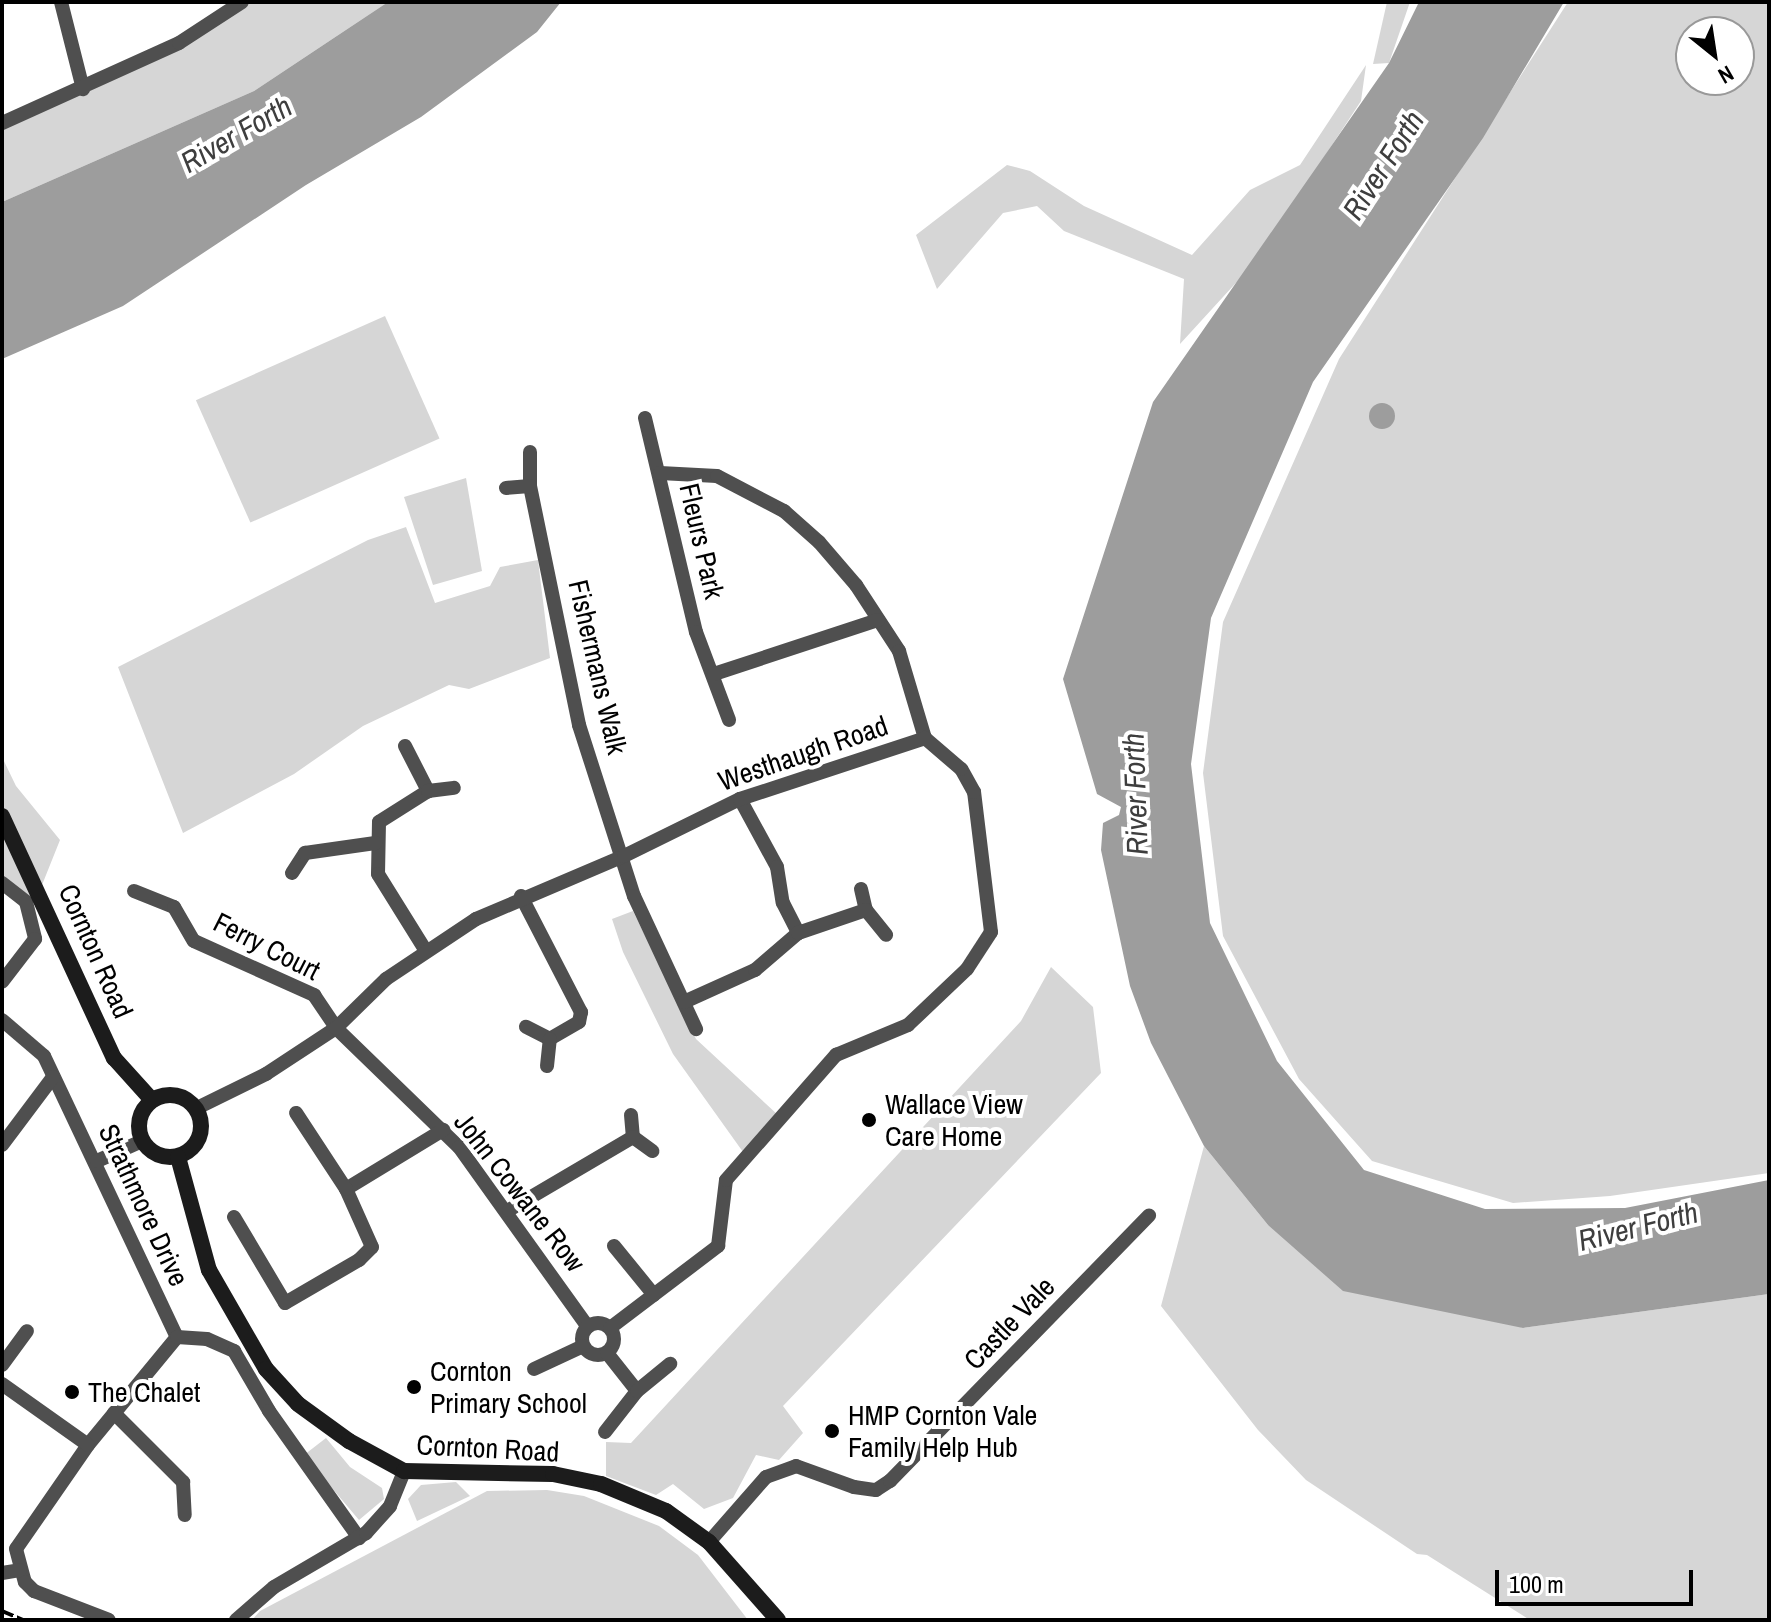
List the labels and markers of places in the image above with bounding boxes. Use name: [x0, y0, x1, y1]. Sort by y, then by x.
place label: Wallace View Care Home: [885, 1087, 1023, 1153]
marker: Wallace View Care Home: [860, 1111, 878, 1129]
place label: Cornton Primary School: [430, 1354, 587, 1420]
place label: The Chalet: [88, 1375, 200, 1409]
marker: Cornton Primary School: [405, 1378, 423, 1396]
marker: The Chalet: [63, 1383, 81, 1401]
place label: HMP Cornton Vale Family Help Hub: [848, 1398, 1038, 1464]
marker: HMP Cornton Vale Family Help Hub: [823, 1422, 841, 1440]

